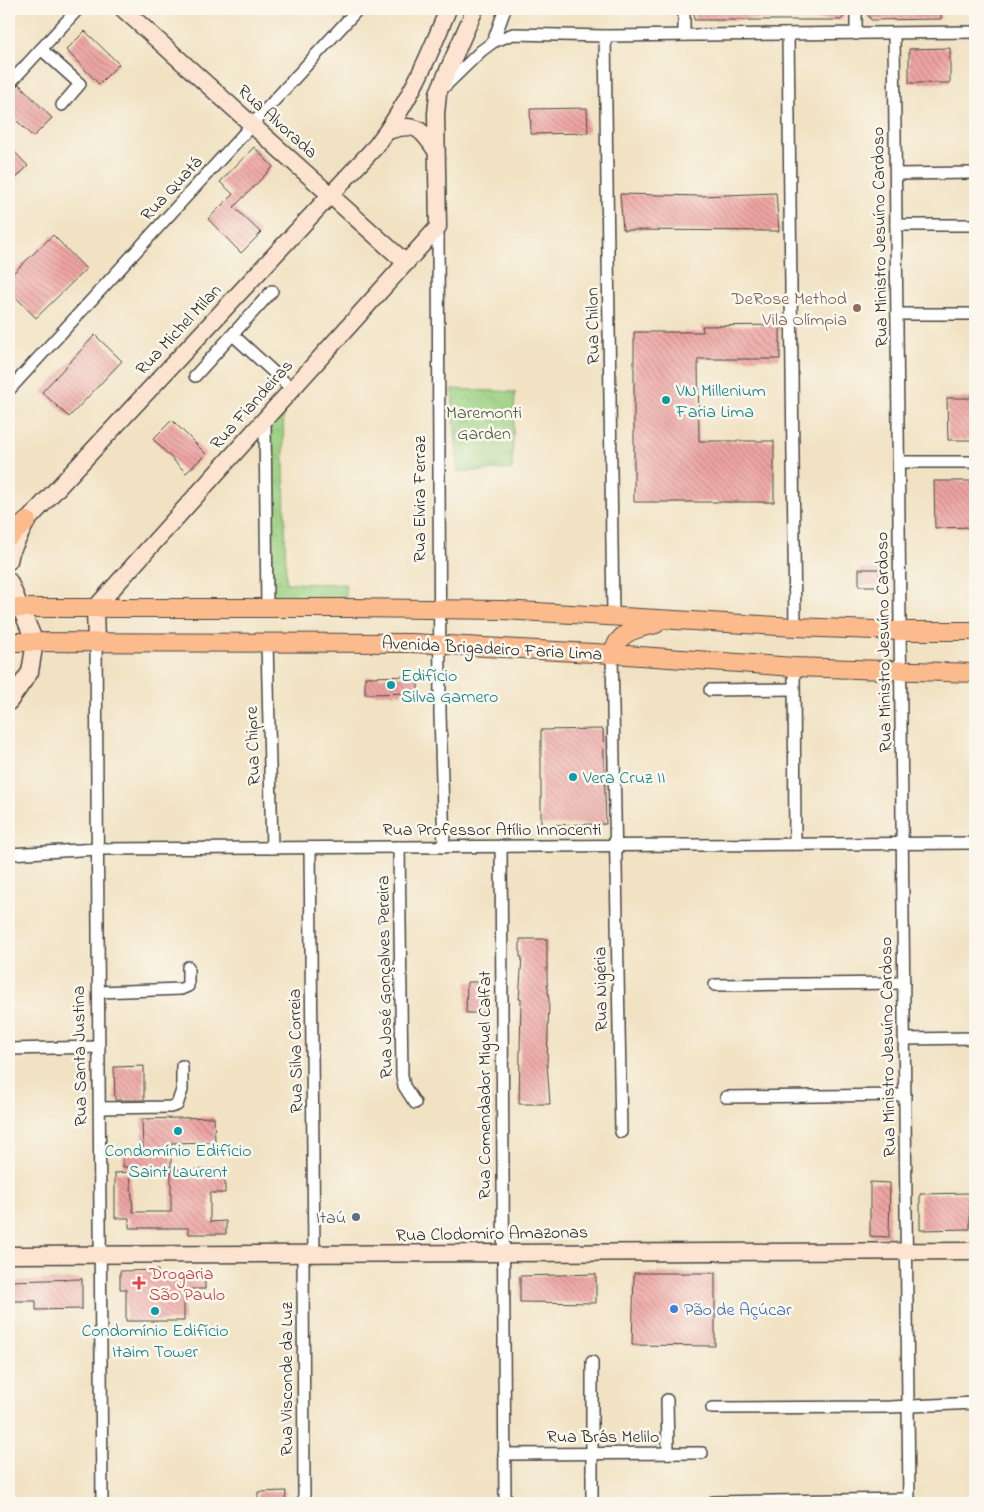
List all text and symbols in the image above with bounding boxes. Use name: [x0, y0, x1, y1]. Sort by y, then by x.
street label: Rua Alvorada: [231, 79, 323, 166]
street label: Rua Ministro Jesuíno Cardoso: [866, 126, 896, 348]
street label: Rua Quatá: [135, 151, 210, 228]
street label: Rua Michel Milan: [130, 279, 229, 382]
street label: Rua Chilon: [580, 287, 608, 365]
place label: DeRose Method Vila Olímpia: [731, 287, 847, 334]
marker: DeRose Method Vila Olímpia: [851, 302, 863, 314]
street label: Rua Fiandeiras: [205, 354, 300, 456]
place label: VN Millenium Faria Lima: [675, 379, 766, 426]
marker: VN Millenium Faria Lima: [660, 394, 672, 406]
park label: Maremonti Garden: [446, 401, 522, 448]
street label: Rua Elvira Ferraz: [408, 435, 434, 562]
street label: Rua Ministro Jesuíno Cardoso: [870, 531, 900, 753]
street label: Avenida Brigadeiro Faria Lima: [381, 631, 603, 670]
place label: Edifício Silva Garnero: [401, 664, 498, 711]
marker: Edifício Silva Garnero: [385, 679, 397, 691]
street label: Rua Chipre: [240, 705, 268, 786]
place label: Vera Cruz II: [582, 766, 666, 792]
marker: Vera Cruz II: [567, 771, 579, 783]
street label: Rua Professor Atílio Innocenti: [383, 818, 601, 844]
street label: Rua José Gonçalves Pereira: [371, 875, 401, 1079]
street label: Rua Ministro Jesuíno Cardoso: [874, 936, 904, 1158]
street label: Rua Nigéria: [588, 946, 617, 1031]
street label: Rua Comendador Miguel Calfat: [473, 971, 500, 1199]
street label: Rua Santa Justina: [67, 985, 95, 1127]
street label: Rua Silva Correia: [283, 988, 311, 1114]
marker: Condomínio Edifício Saint Laurent: [172, 1125, 184, 1137]
place label: Condomínio Edifício Saint Laurent: [104, 1139, 252, 1186]
place label: Itaú: [316, 1206, 346, 1232]
marker: Itaú: [350, 1211, 362, 1223]
street label: Rua Clodomiro Amazonas: [396, 1220, 588, 1250]
place label: Drogaria São Paulo: [148, 1262, 225, 1309]
marker: Drogaria São Paulo: [133, 1277, 145, 1289]
place label: Pão de Açúcar: [684, 1298, 792, 1324]
street label: Rua Visconde da Luz: [275, 1302, 301, 1456]
marker: Pão de Açúcar: [668, 1303, 680, 1315]
marker: Condomínio Edifício Itaim Tower: [149, 1305, 161, 1317]
place label: Condomínio Edifício Itaim Tower: [81, 1319, 229, 1366]
street label: Rua Brás Melilo: [547, 1425, 659, 1451]

